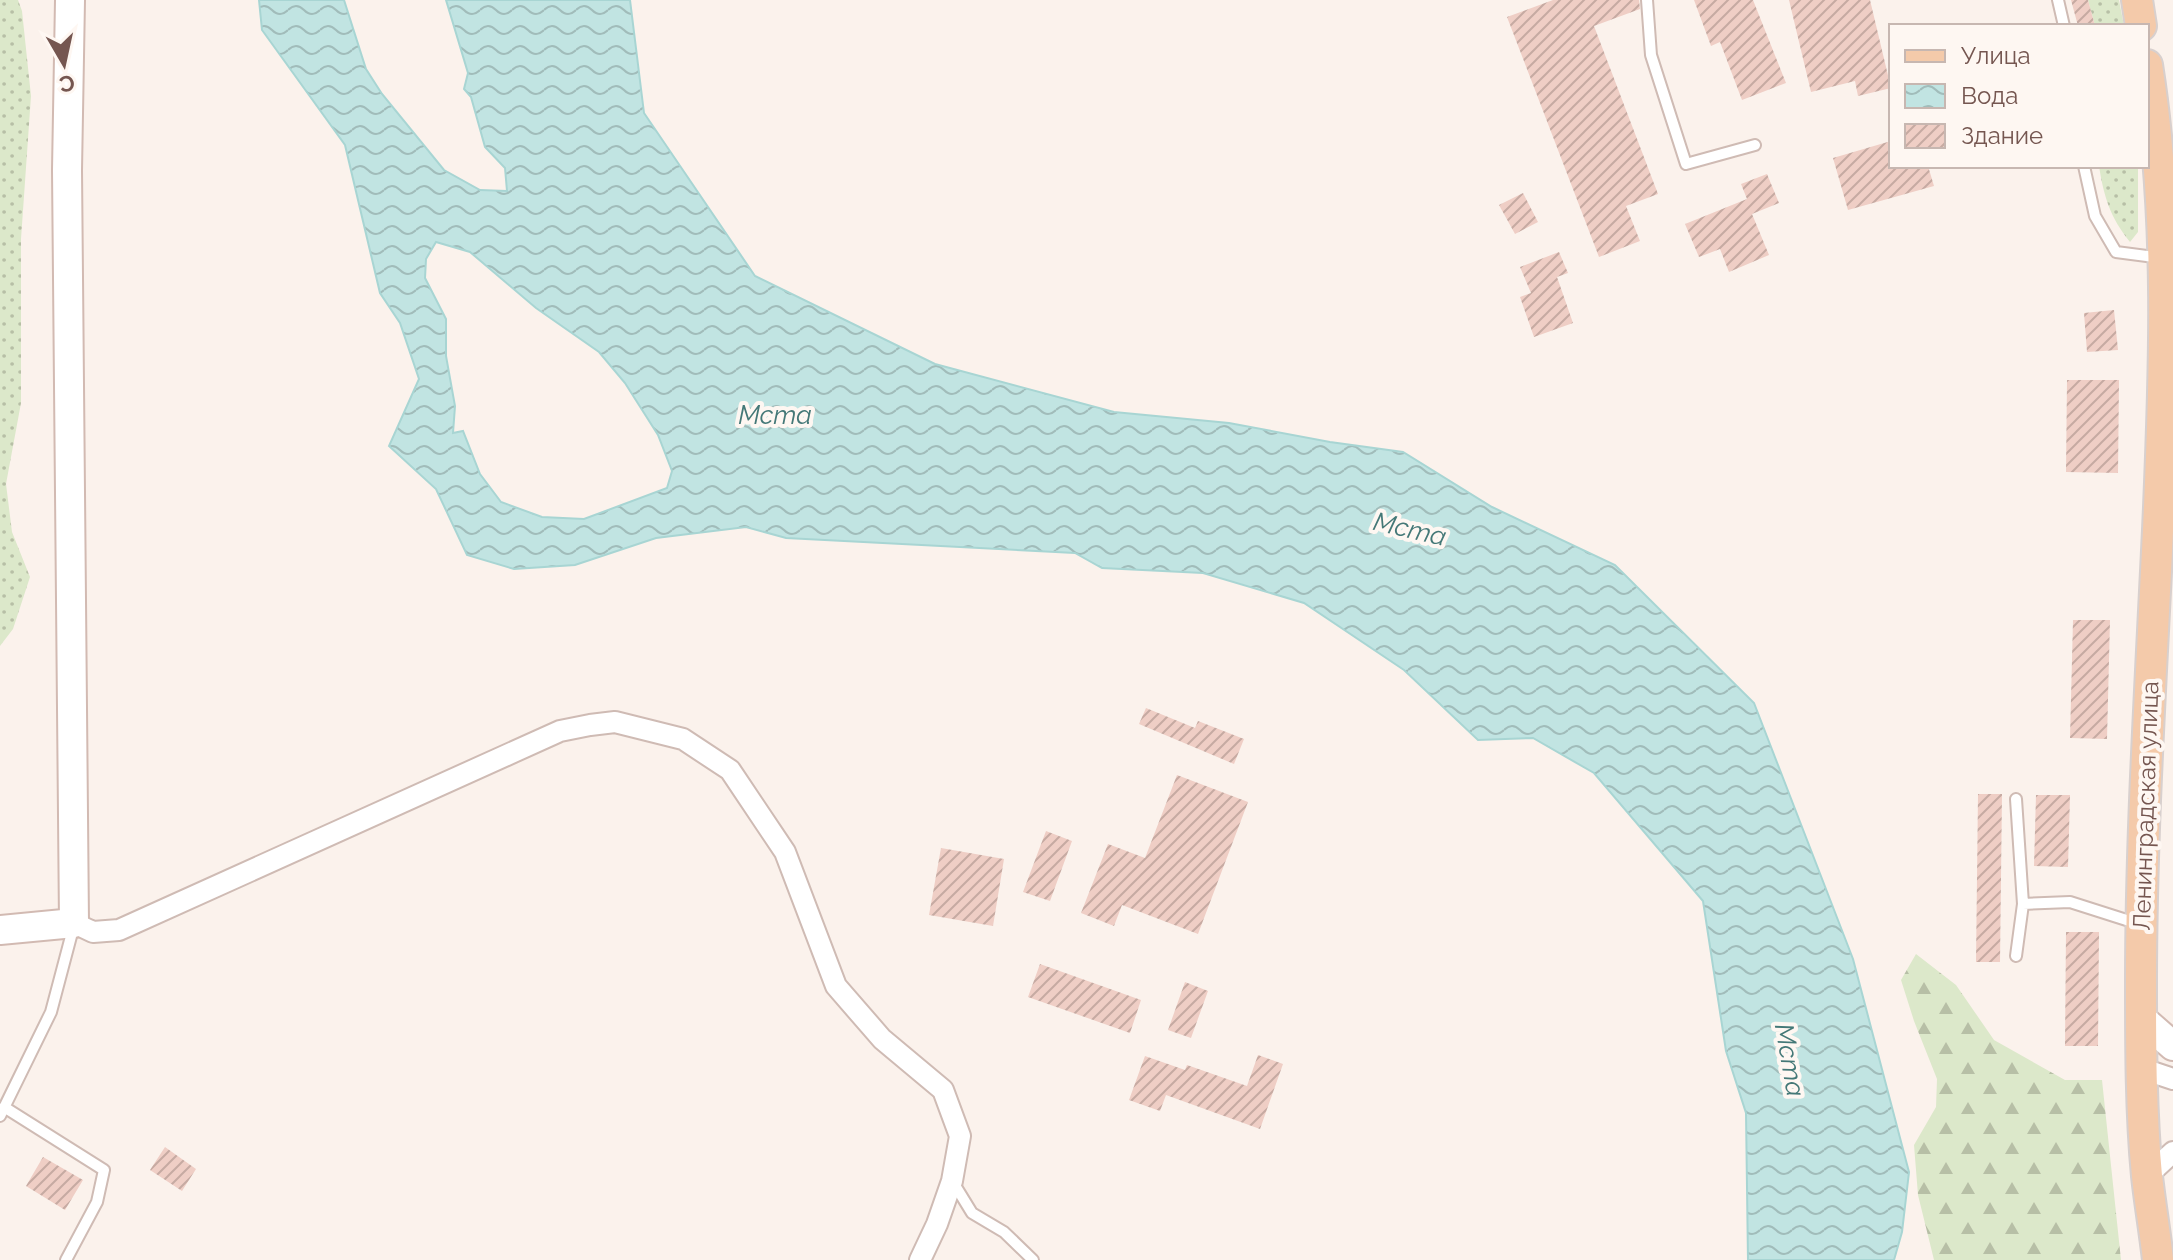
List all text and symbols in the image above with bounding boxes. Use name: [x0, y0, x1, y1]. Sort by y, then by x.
north arrow: [24, 24, 104, 104]
legend: [1889, 24, 2149, 168]
text: Улица: [1961, 41, 2031, 70]
text: С: [58, 70, 77, 98]
text: Вода: [1961, 81, 2018, 110]
text: Здание: [1961, 121, 2043, 150]
water label: Мста: [738, 400, 812, 430]
water label: Мста: [1371, 506, 1449, 552]
street label: Ленинградская улица: [2127, 681, 2164, 931]
water label: Мста: [1769, 1021, 1811, 1099]

